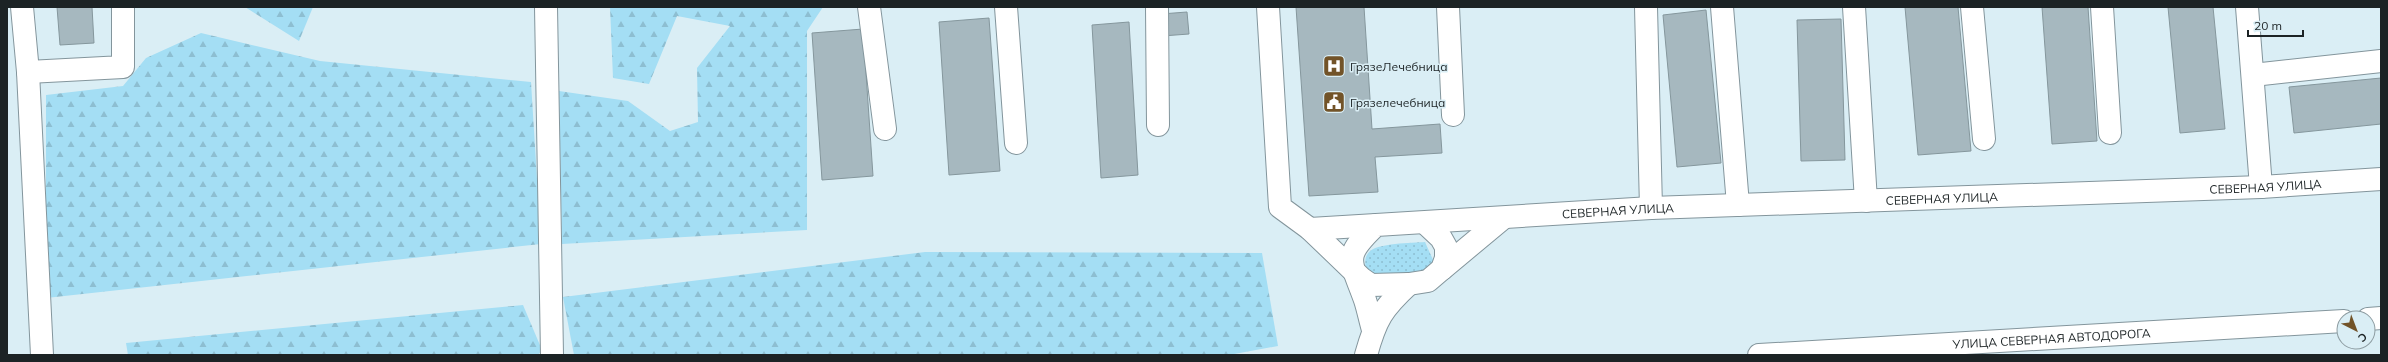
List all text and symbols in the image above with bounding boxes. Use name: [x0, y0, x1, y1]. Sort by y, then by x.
scale bar: [2248, 12, 2303, 38]
text: 20 m: [2254, 18, 2282, 33]
hospital icon: ГрязеЛечебница: [1321, 53, 1347, 79]
place label: ГрязеЛечебница: [1350, 59, 1448, 74]
public building icon: Грязелечебница: [1321, 89, 1347, 115]
place label: Грязелечебница: [1350, 95, 1445, 110]
street label: СЕВЕРНАЯ УЛИЦА: [2209, 175, 2322, 196]
street label: СЕВЕРНАЯ УЛИЦА: [1885, 189, 1998, 207]
street label: СЕВЕРНАЯ УЛИЦА: [1561, 200, 1674, 221]
north arrow: [2336, 310, 2376, 350]
street label: УЛИЦА СЕВЕРНАЯ АВТОДОРОГА: [1951, 325, 2151, 351]
text: С: [2355, 330, 2370, 345]

